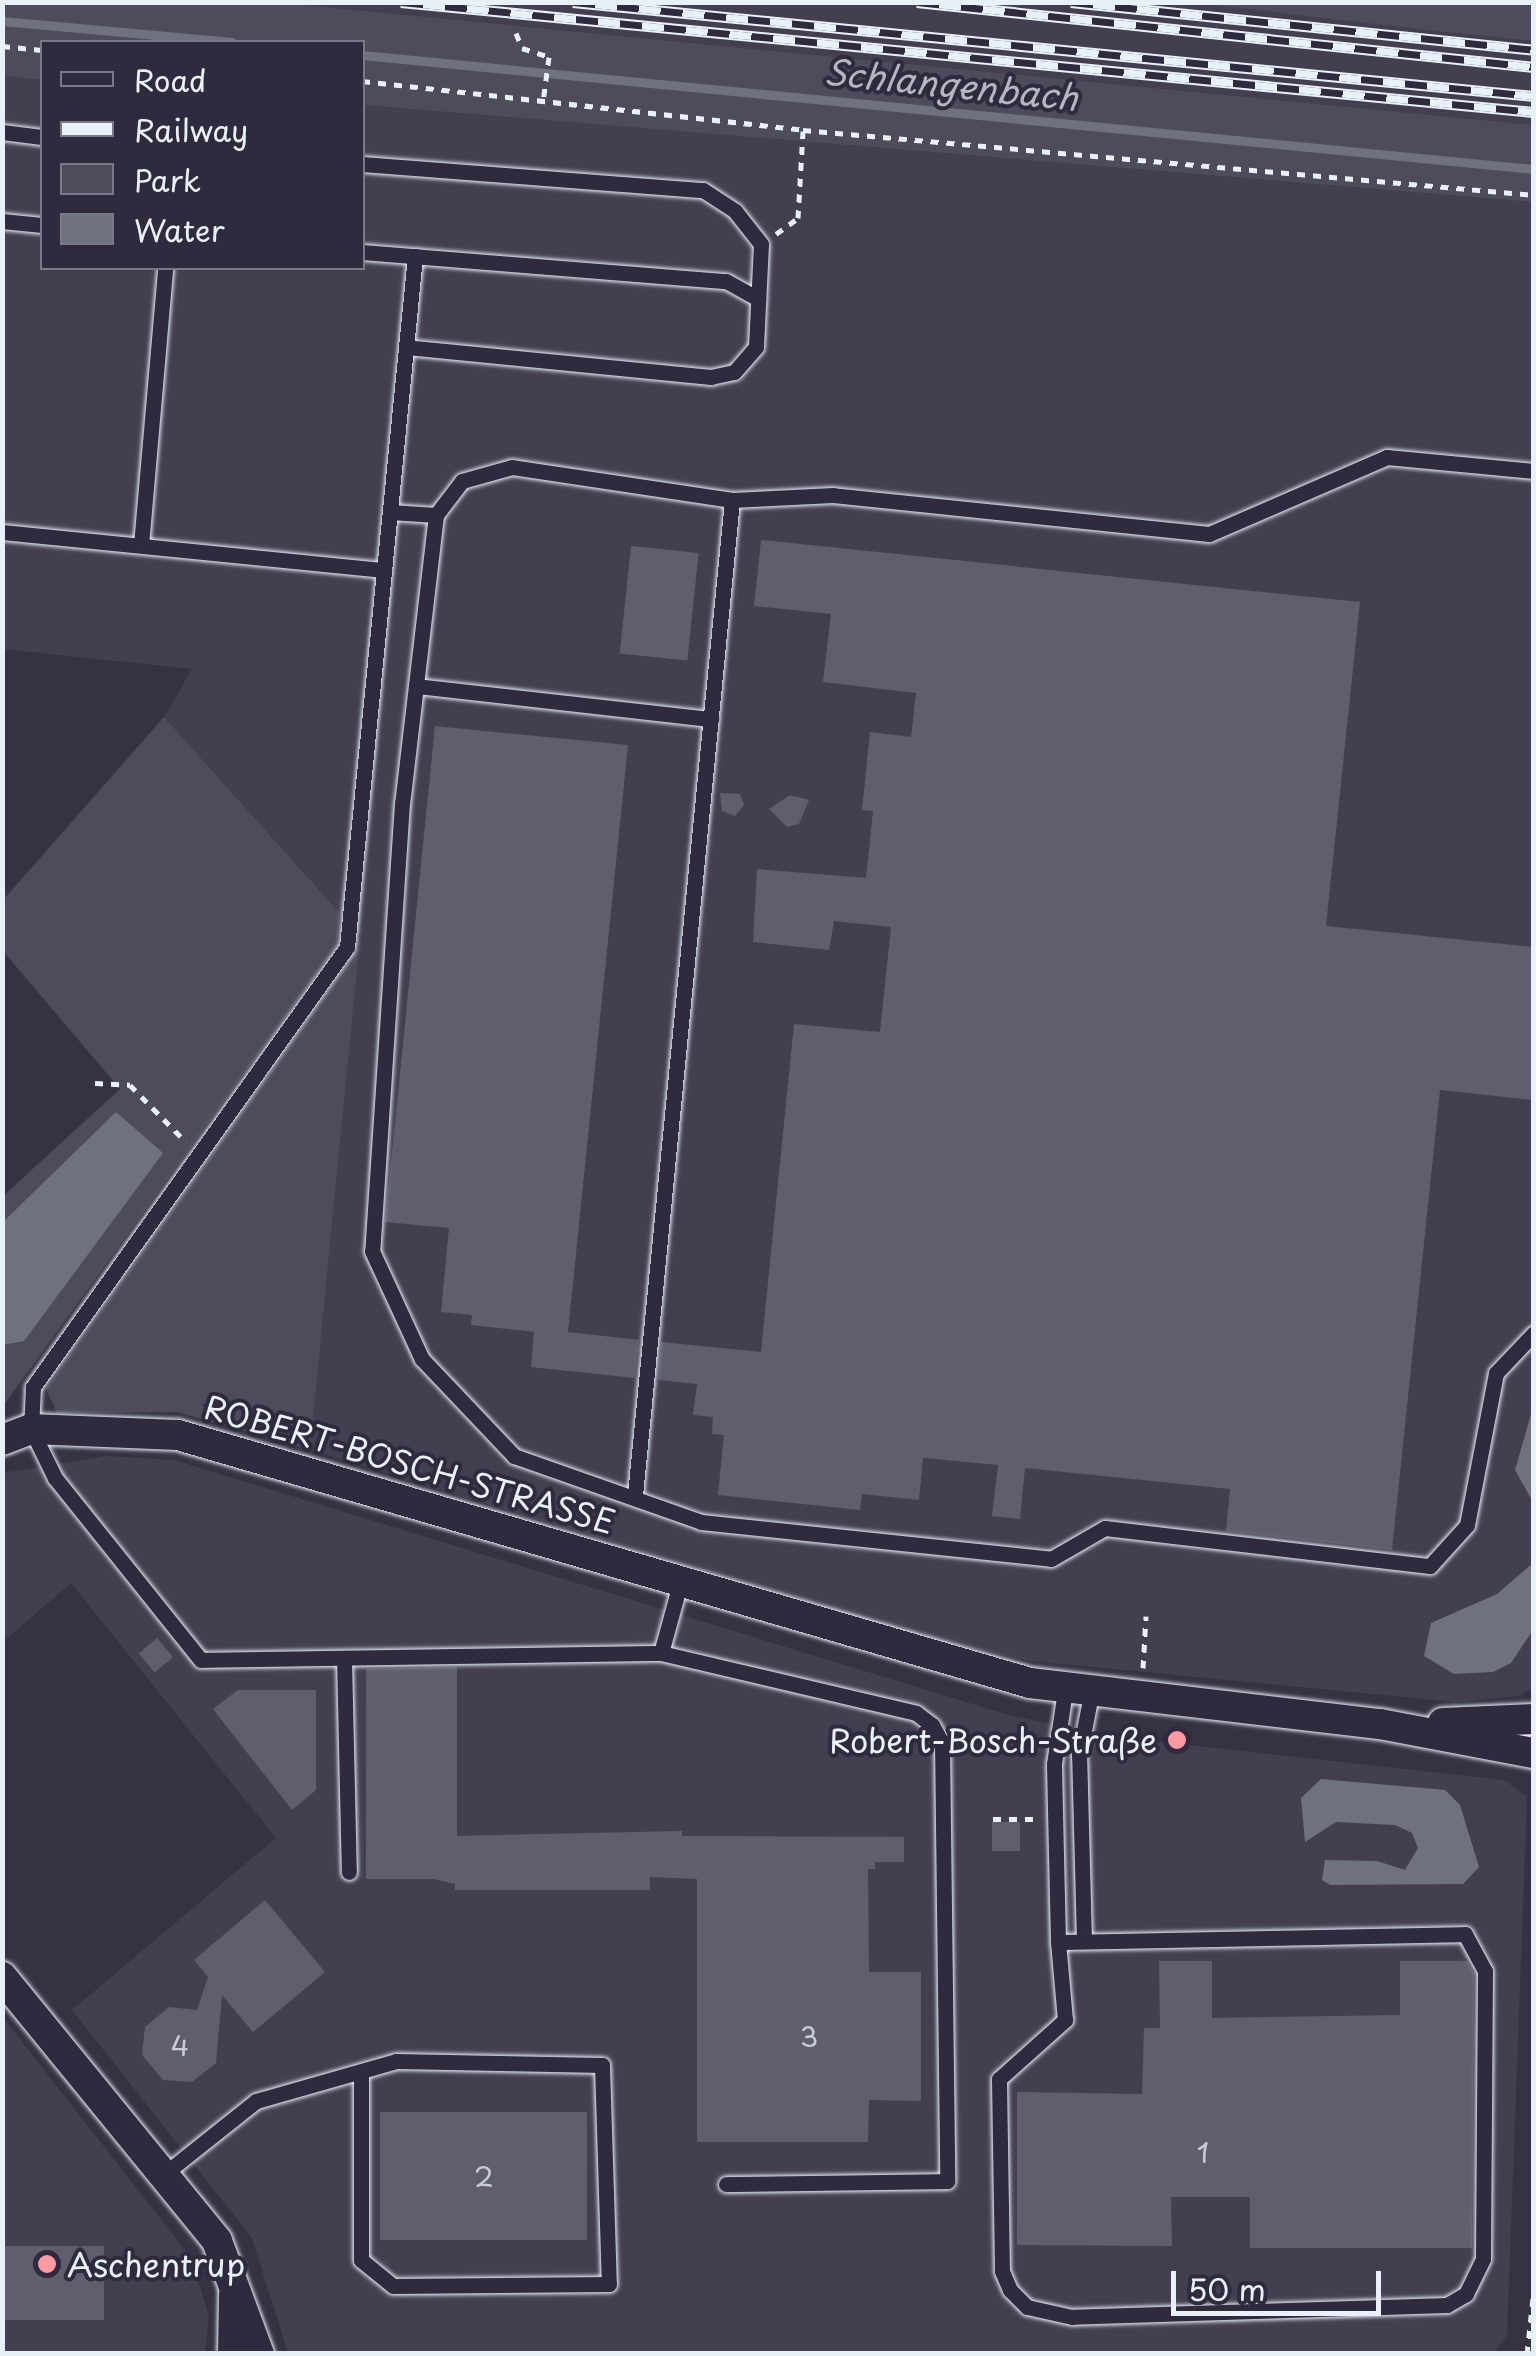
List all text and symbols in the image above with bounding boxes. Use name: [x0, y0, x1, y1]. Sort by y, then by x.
legend: [40, 40, 365, 270]
water label: Schlangenbach: [822, 50, 1080, 118]
text: Road: [134, 57, 207, 102]
text: Railway: [134, 107, 248, 152]
text: Park: [134, 157, 201, 202]
text: Water: [134, 207, 225, 252]
street label: ROBERT-BOSCH-STRASSE: [201, 1387, 619, 1541]
place label: Robert-Bosch-Straße: [829, 1721, 1157, 1759]
marker: Robert-Bosch-Straße: [1166, 1729, 1188, 1751]
house number: 3: [800, 2019, 818, 2053]
house number: 4: [171, 2028, 189, 2062]
house number: 1: [1197, 2135, 1209, 2169]
house number: 2: [474, 2159, 494, 2193]
place label: Aschentrup: [67, 2245, 245, 2283]
scale bar: [1176, 2251, 1386, 2313]
marker: Aschentrup: [36, 2253, 58, 2275]
text: 50 m: [1188, 2266, 1266, 2311]

